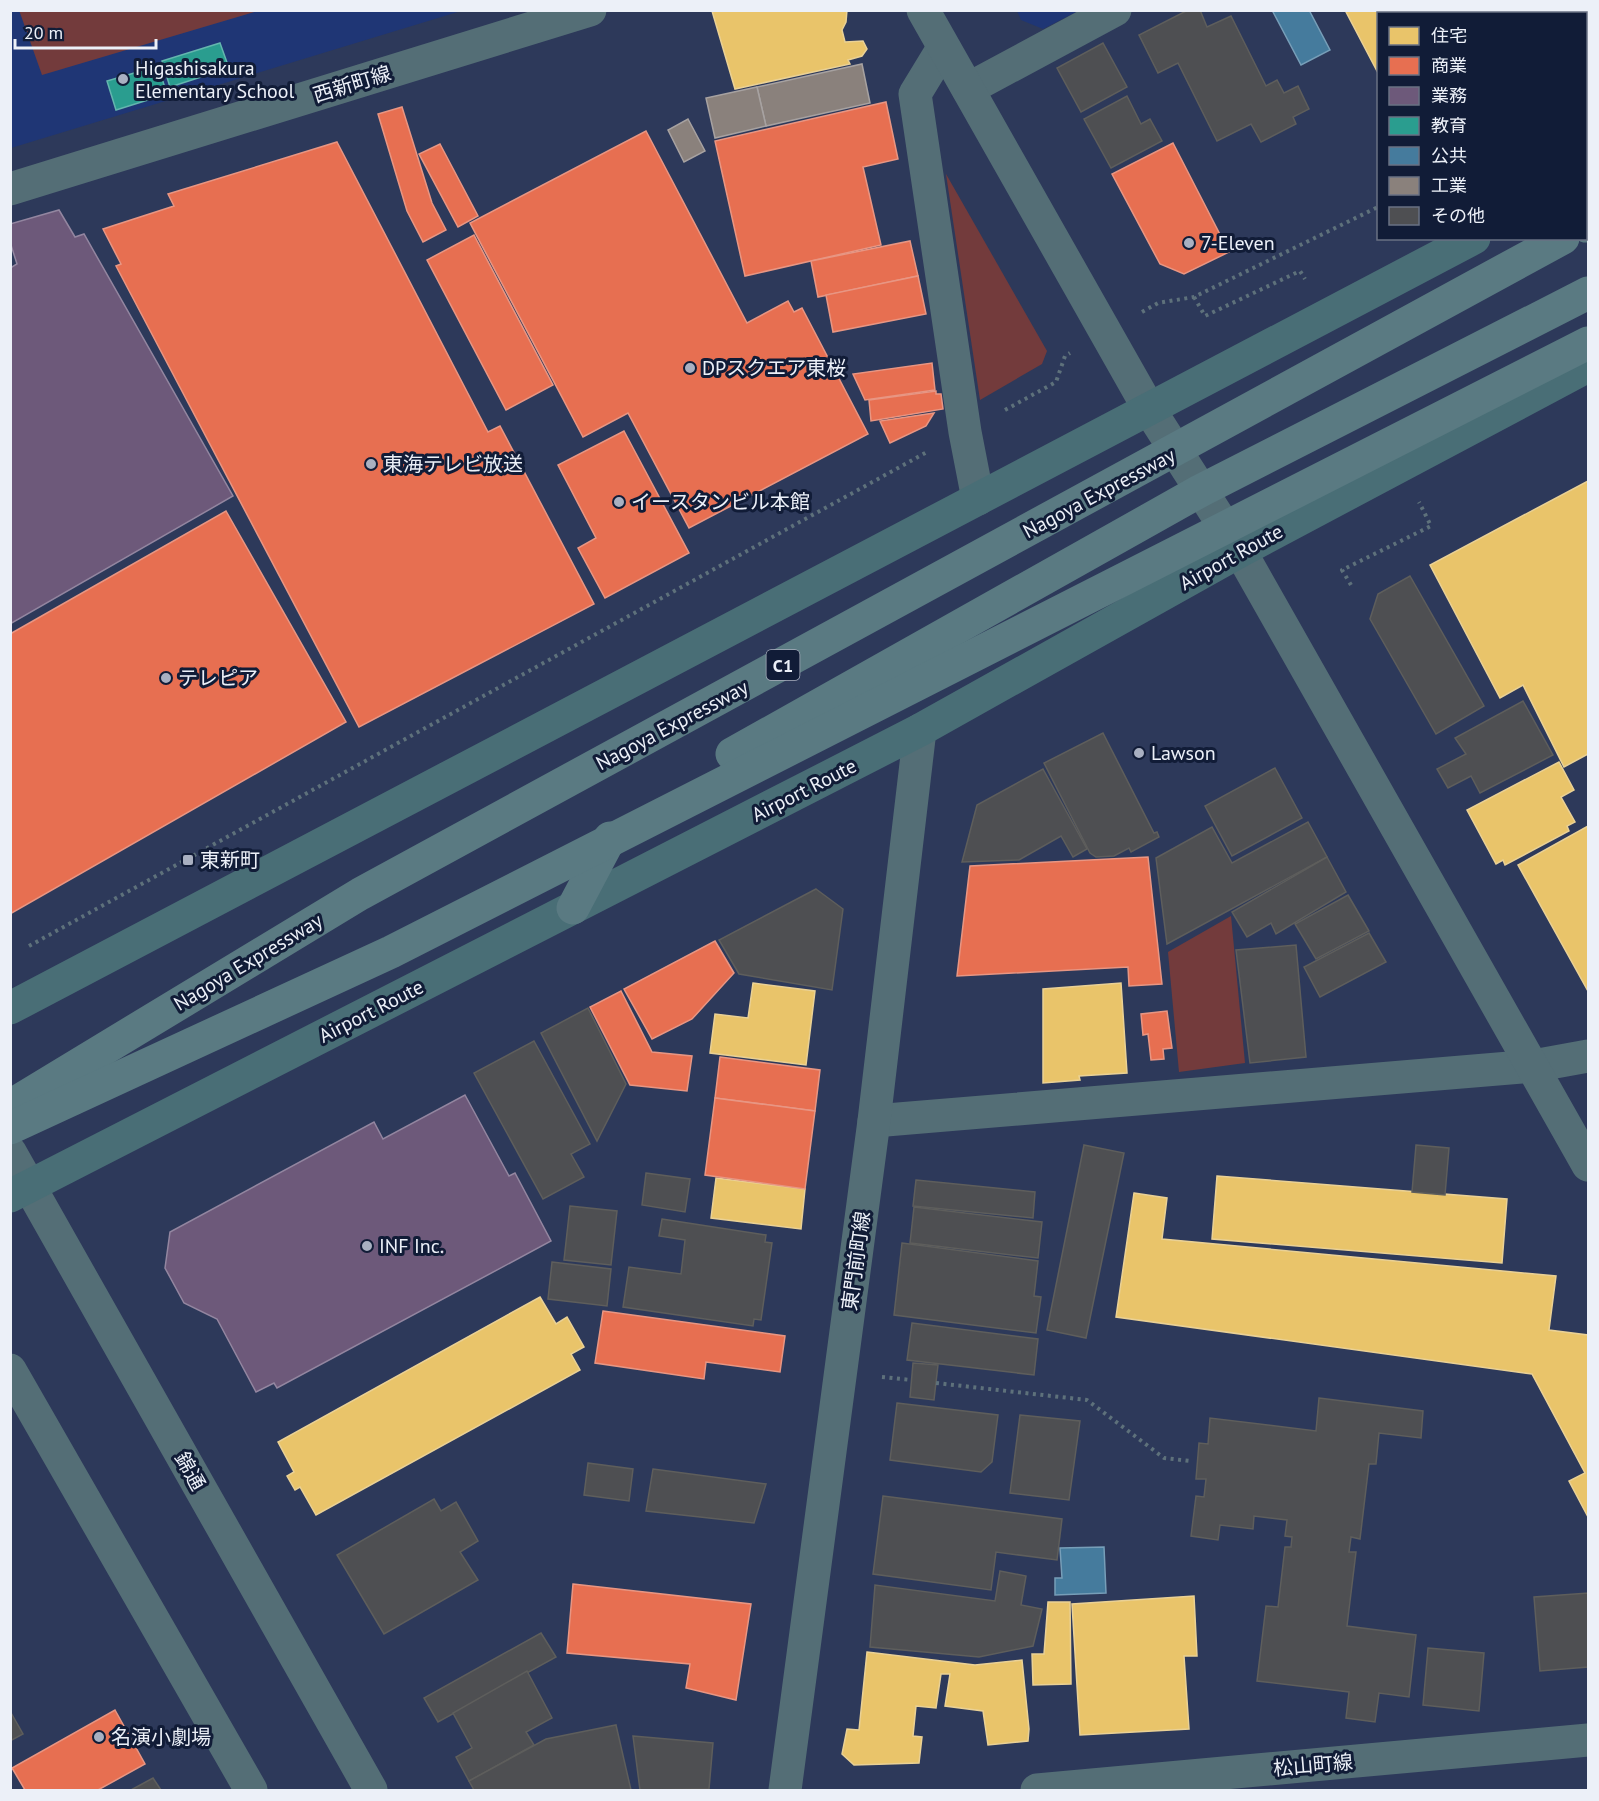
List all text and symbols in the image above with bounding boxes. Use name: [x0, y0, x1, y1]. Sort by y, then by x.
scale bar: [15, 12, 156, 50]
legend: [1377, 12, 1587, 240]
text: 20 m: [24, 21, 63, 44]
text: 住宅: [1431, 24, 1467, 47]
text: 商業: [1431, 54, 1467, 77]
place label: Higashisakura Elementary School: [135, 55, 295, 104]
street label: 西新町線: [310, 60, 394, 108]
marker: Higashisakura Elementary School: [116, 72, 130, 86]
text: 業務: [1431, 84, 1467, 107]
text: 教育: [1431, 114, 1467, 137]
text: 公共: [1431, 144, 1467, 167]
text: 工業: [1431, 174, 1467, 197]
text: その他: [1431, 204, 1485, 227]
place label: 7-Eleven: [1201, 230, 1275, 256]
marker: 7-Eleven: [1182, 236, 1196, 250]
place label: DPスクエア東桜: [702, 355, 846, 381]
marker: DPスクエア東桜: [683, 361, 697, 375]
street label: Nagoya Expressway: [1018, 442, 1180, 544]
place label: 東海テレビ放送: [383, 451, 523, 477]
marker: 東海テレビ放送: [364, 457, 378, 471]
place label: イースタンビル本館: [631, 489, 810, 515]
marker: イースタンビル本館: [612, 495, 626, 509]
street label: Airport Route: [1175, 518, 1287, 596]
road number: C1: [766, 650, 800, 680]
place label: テレピア: [178, 665, 258, 691]
marker: テレピア: [159, 671, 173, 685]
street label: Nagoya Expressway: [591, 674, 753, 776]
place label: Lawson: [1151, 740, 1216, 766]
marker: Lawson: [1132, 746, 1146, 760]
street label: Airport Route: [747, 753, 861, 827]
place label: 東新町: [200, 847, 260, 873]
marker: 東新町: [181, 853, 195, 867]
street label: Nagoya Expressway: [169, 907, 328, 1017]
street label: Airport Route: [314, 974, 428, 1048]
street label: 東門前町線: [836, 1210, 876, 1312]
place label: INF Inc.: [379, 1233, 444, 1259]
marker: INF Inc.: [360, 1239, 374, 1253]
street label: 錦通: [169, 1447, 211, 1495]
place label: 名演小劇場: [111, 1724, 211, 1750]
marker: 名演小劇場: [92, 1730, 106, 1744]
street label: 松山町線: [1272, 1749, 1354, 1781]

